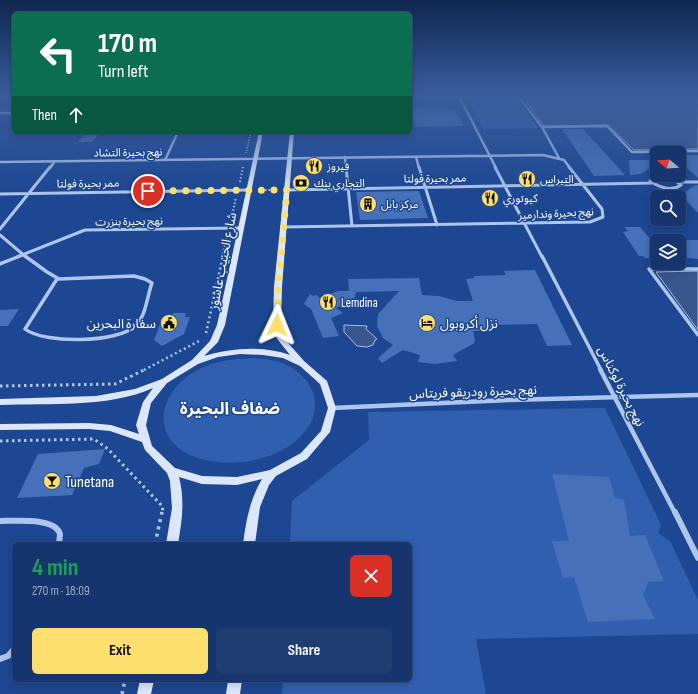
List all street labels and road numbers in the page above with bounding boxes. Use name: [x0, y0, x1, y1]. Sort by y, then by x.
street label: نهج بحيرة التشاد: [93, 145, 163, 161]
street label: ممر بحيرة فولتا: [404, 171, 467, 186]
street label: ممر بحيرة فولتا: [57, 176, 120, 191]
street label: نهج بحيرة وندارمير: [517, 205, 594, 223]
street label: شارع الحبيب عاشور: [205, 211, 242, 313]
street label: نهج بحيرة بنزرت: [95, 214, 163, 230]
street label: نهج بحيرة لوكناس: [592, 344, 648, 430]
street label: نهج بحيرة رودريقو فريتاس: [409, 382, 537, 404]

